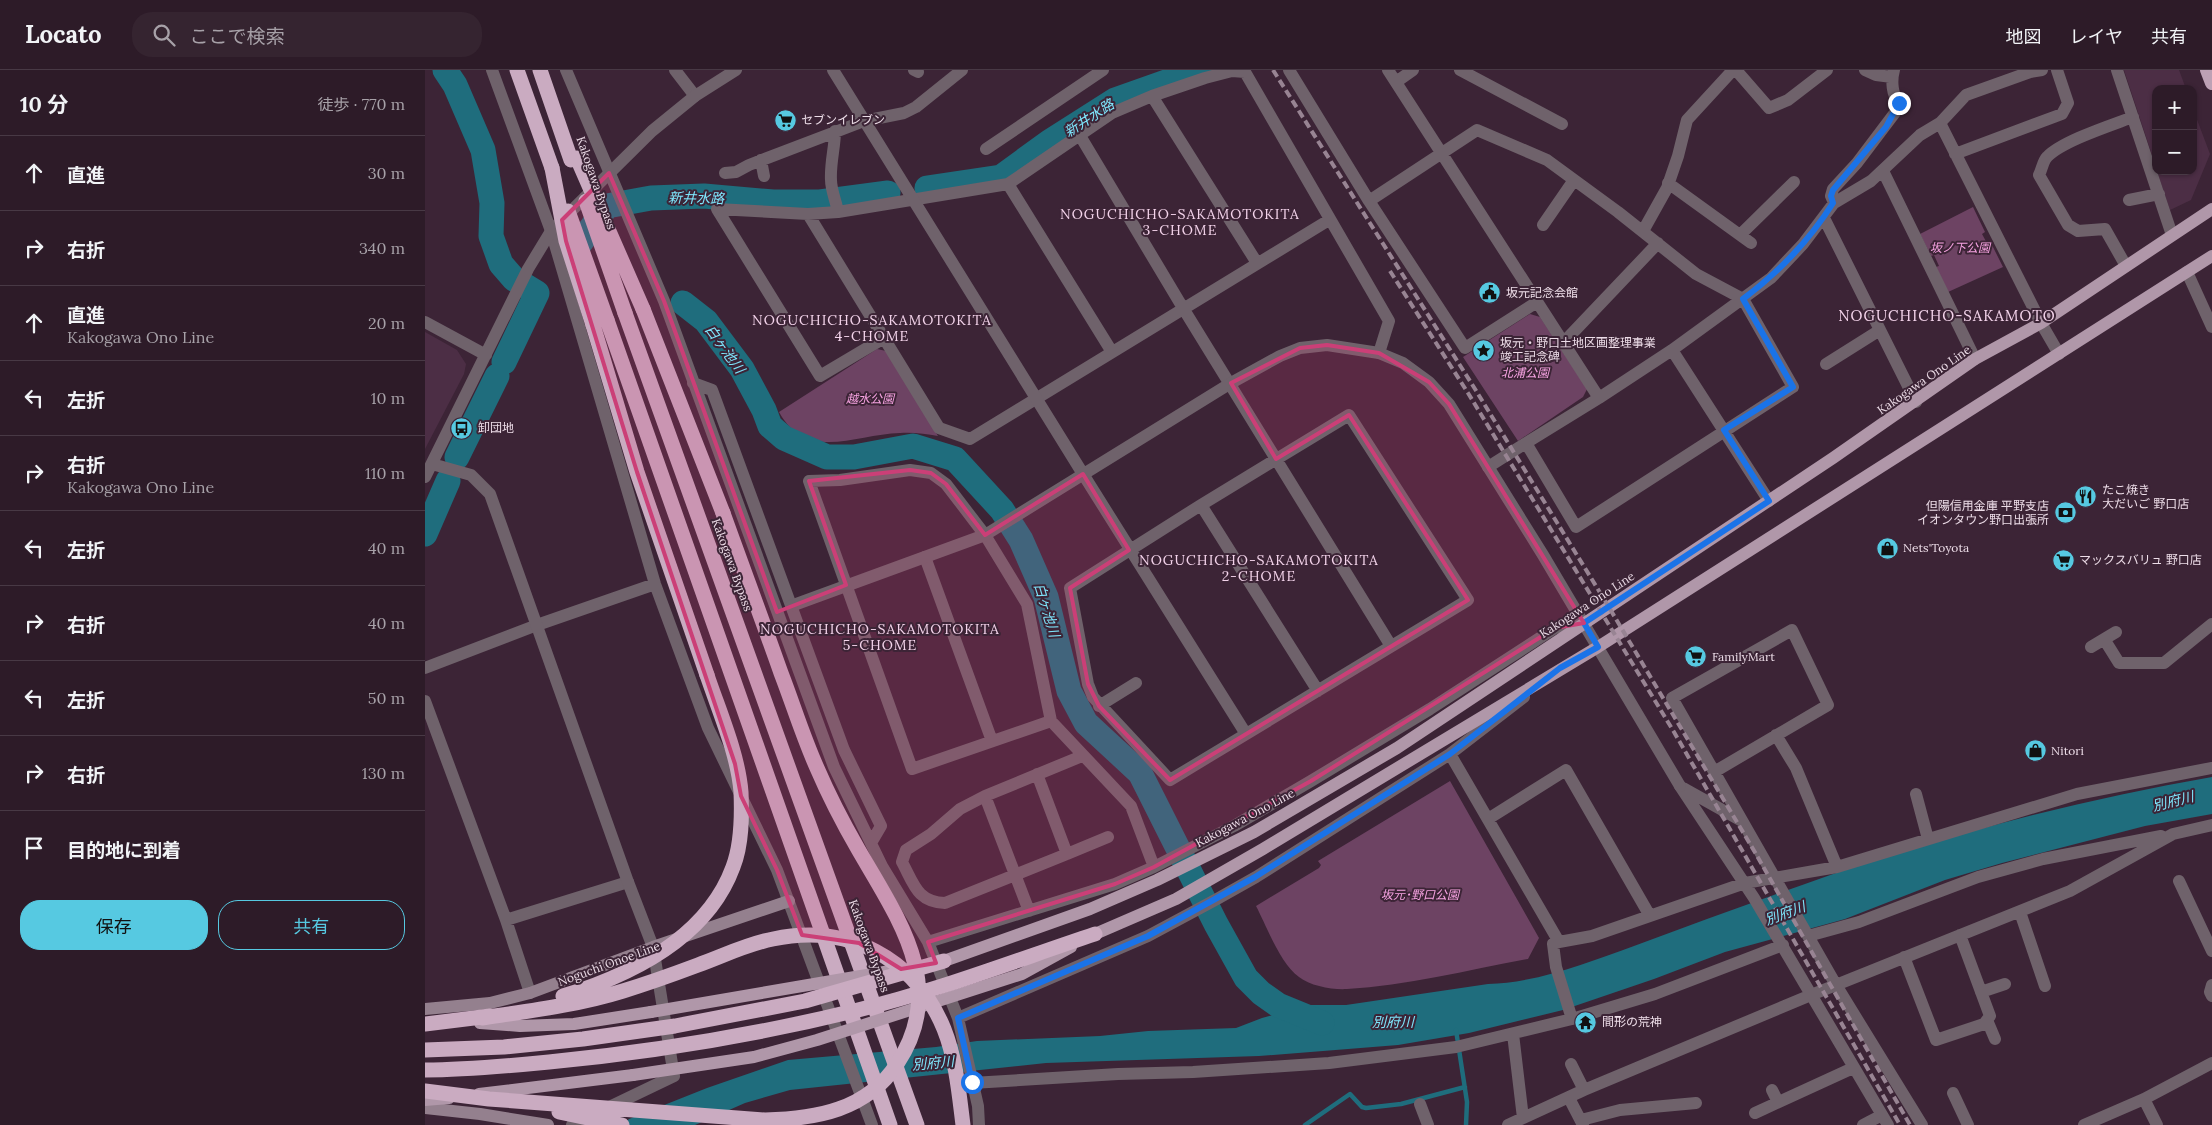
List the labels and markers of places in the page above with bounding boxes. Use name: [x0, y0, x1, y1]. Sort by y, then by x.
supermarket icon: セブンイレブン: [773, 108, 797, 132]
place label: セブンイレブン: [801, 112, 885, 127]
public building icon: 坂元記念会館: [1478, 281, 1502, 305]
place label: 坂元記念会館: [1506, 285, 1578, 300]
place label: 坂元・野口土地区画整理事業 竣工記念碑: [1500, 335, 1656, 364]
place icon: 坂元・野口土地区画整理事業 竣工記念碑: [1472, 338, 1496, 362]
bus stop icon: 卸団地: [450, 416, 474, 440]
place label: 卸団地: [478, 420, 514, 435]
place label: たこ焼き 大だいご 野口店: [2102, 482, 2189, 511]
restaurant icon: たこ焼き 大だいご 野口店: [2074, 485, 2098, 509]
place label: 但陽信用金庫 平野支店 イオンタウン野口出張所: [1917, 498, 2049, 527]
bank icon: 但陽信用金庫 平野支店 イオンタウン野口出張所: [2053, 501, 2077, 525]
shop icon: Nets'Toyota: [1875, 536, 1899, 560]
place label: Nets'Toyota: [1903, 540, 1969, 555]
supermarket icon: マックスバリュ 野口店: [2051, 548, 2075, 572]
place label: マックスバリュ 野口店: [2079, 552, 2202, 567]
supermarket icon: FamilyMart: [1684, 645, 1708, 669]
place label: FamilyMart: [1712, 649, 1775, 664]
shop icon: Nitori: [2023, 739, 2047, 763]
place label: Nitori: [2051, 743, 2084, 758]
temple icon: 間形の荒神: [1574, 1010, 1598, 1034]
place label: 間形の荒神: [1602, 1014, 1662, 1029]

